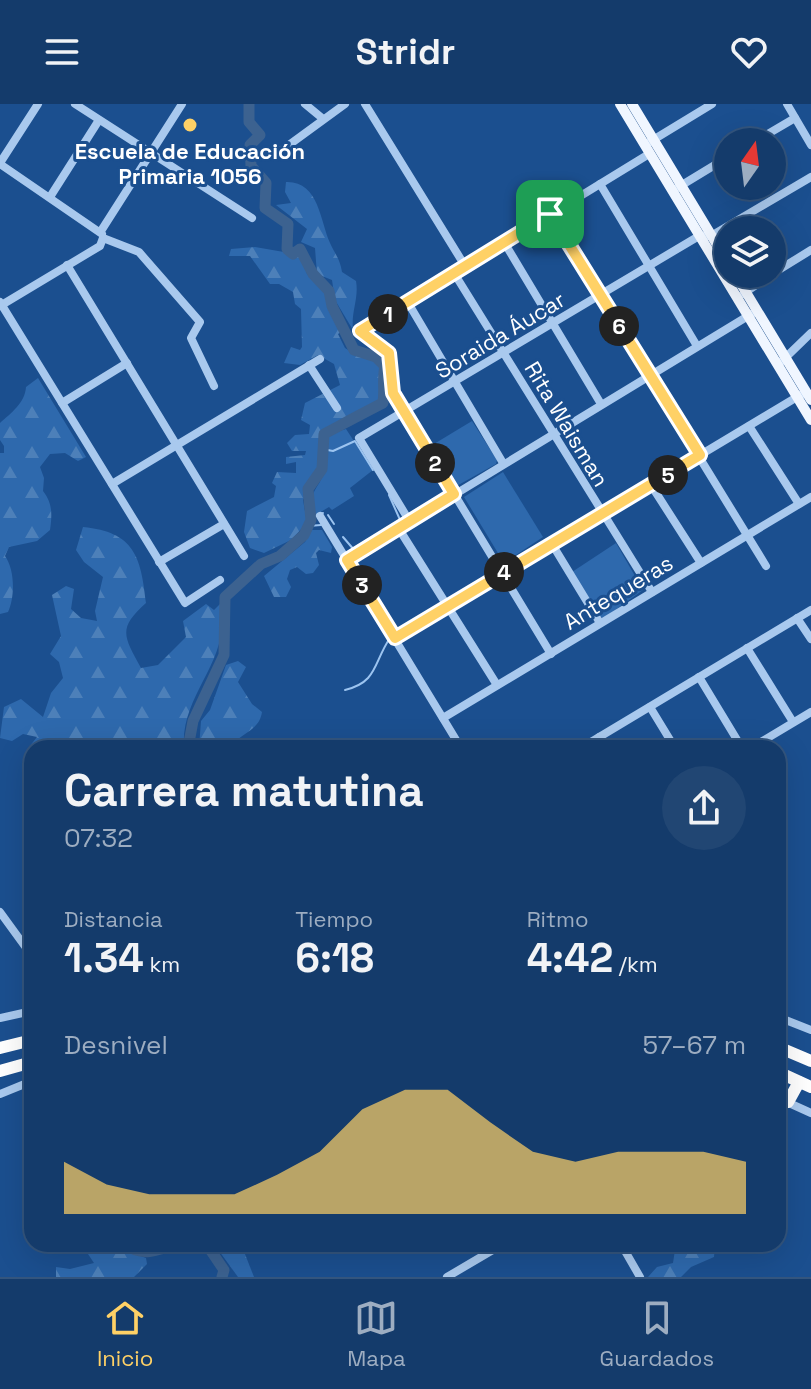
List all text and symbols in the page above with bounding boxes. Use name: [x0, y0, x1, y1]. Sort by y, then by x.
text: Stridr: [356, 29, 455, 75]
icon: menu: [40, 30, 84, 74]
icon: heart: [727, 30, 771, 74]
marker: Escuela de Educación Primaria 1056: [181, 116, 199, 134]
north arrow: [714, 128, 786, 200]
map controls: [714, 128, 786, 288]
place label: Escuela de Educación Primaria 1056: [75, 137, 305, 190]
pin: [516, 180, 584, 248]
icon: arrive: [528, 192, 572, 236]
button: layers: [714, 216, 786, 288]
street label: Soraida Áucar: [430, 285, 570, 385]
pin: 1: [368, 294, 408, 334]
text: 1: [383, 300, 393, 328]
pin: 6: [599, 306, 639, 346]
text: 6: [612, 312, 626, 340]
street label: Rita Waisman: [519, 356, 615, 492]
pin: 2: [415, 443, 455, 483]
text: 2: [428, 449, 442, 477]
pin: 5: [648, 455, 688, 495]
text: 5: [661, 461, 675, 489]
street label: Antequeras: [558, 548, 678, 636]
pin: 4: [484, 552, 524, 592]
text: 4: [497, 558, 511, 586]
pin: 3: [342, 565, 382, 605]
text: 3: [355, 571, 369, 599]
text: Carrera matutina: [64, 763, 424, 819]
button: share: [662, 766, 746, 850]
text: 07:32: [64, 821, 133, 855]
text: Distancia: [64, 905, 163, 933]
text: Tiempo: [295, 905, 373, 933]
text: Ritmo: [527, 905, 589, 933]
text: 1.34: [64, 933, 144, 984]
text: 6:18: [295, 933, 374, 984]
text: 4:42: [527, 933, 613, 984]
text: km: [144, 950, 180, 978]
text: /km: [613, 950, 658, 978]
text: Desnivel: [64, 1028, 168, 1062]
text: 57–67 m: [643, 1028, 746, 1062]
tab: Inicio: [97, 1296, 153, 1372]
tab: Mapa: [347, 1296, 406, 1372]
tab: Guardados: [600, 1296, 714, 1372]

